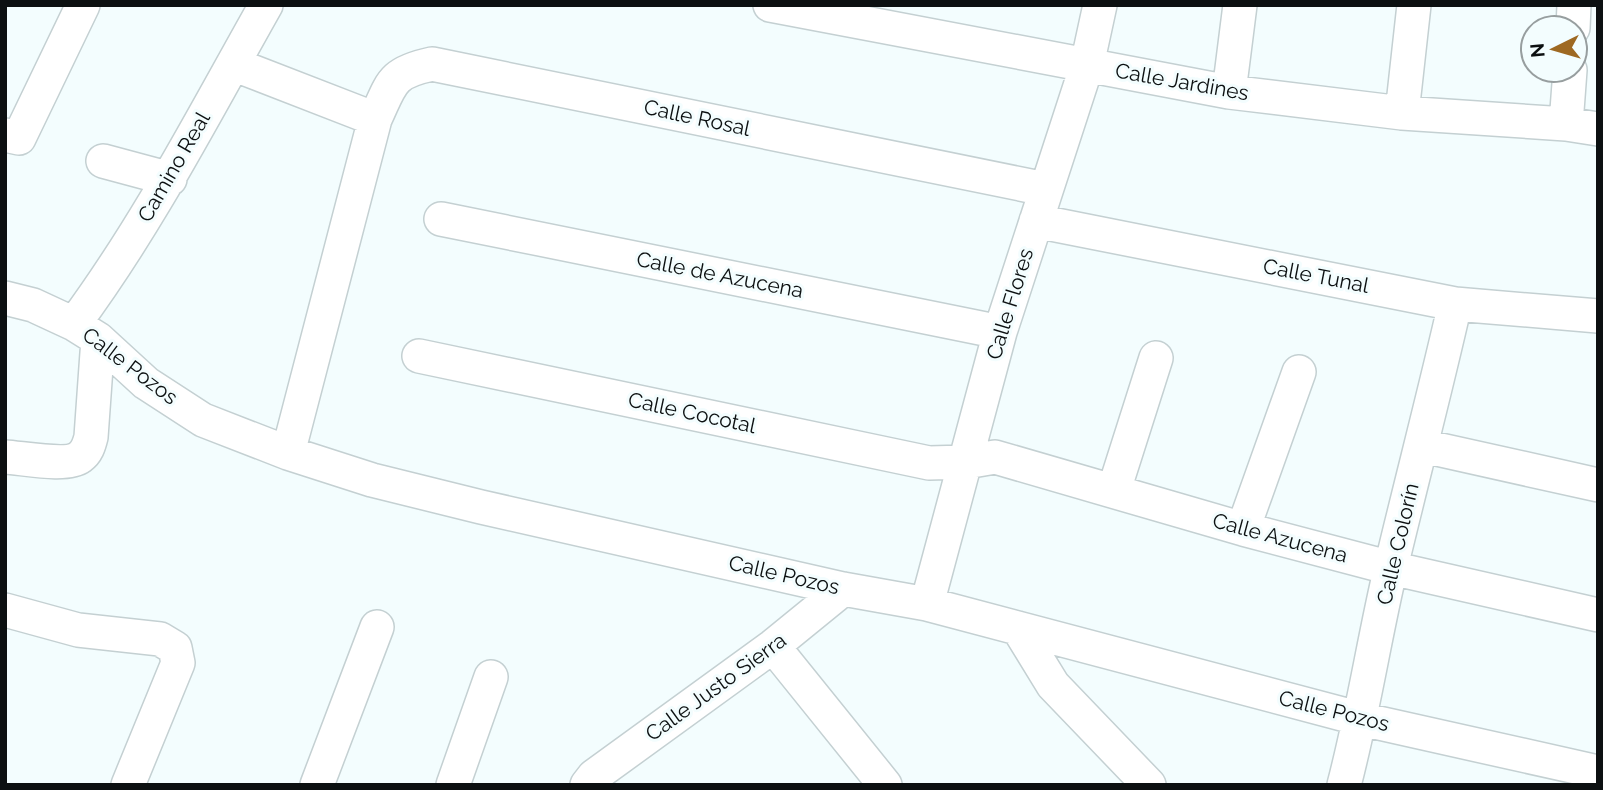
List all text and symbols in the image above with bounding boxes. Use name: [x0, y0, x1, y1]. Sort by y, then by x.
north arrow: [1519, 14, 1589, 84]
text: N: [1525, 42, 1549, 59]
street label: Calle Jardines: [1113, 57, 1251, 106]
street label: Calle Rosal: [642, 94, 753, 141]
street label: Camino Real: [132, 107, 215, 226]
street label: Calle Flores: [981, 245, 1038, 363]
street label: Calle de Azucena: [635, 246, 806, 303]
street label: Calle Tunal: [1261, 253, 1371, 298]
street label: Calle Pozos: [78, 322, 183, 410]
street label: Calle Cocotal: [626, 387, 758, 438]
street label: Calle Colorín: [1371, 481, 1424, 607]
street label: Calle Azucena: [1210, 507, 1350, 568]
street label: Calle Pozos: [726, 550, 842, 599]
street label: Calle Justo Sierra: [641, 627, 791, 746]
street label: Calle Pozos: [1276, 685, 1392, 736]

